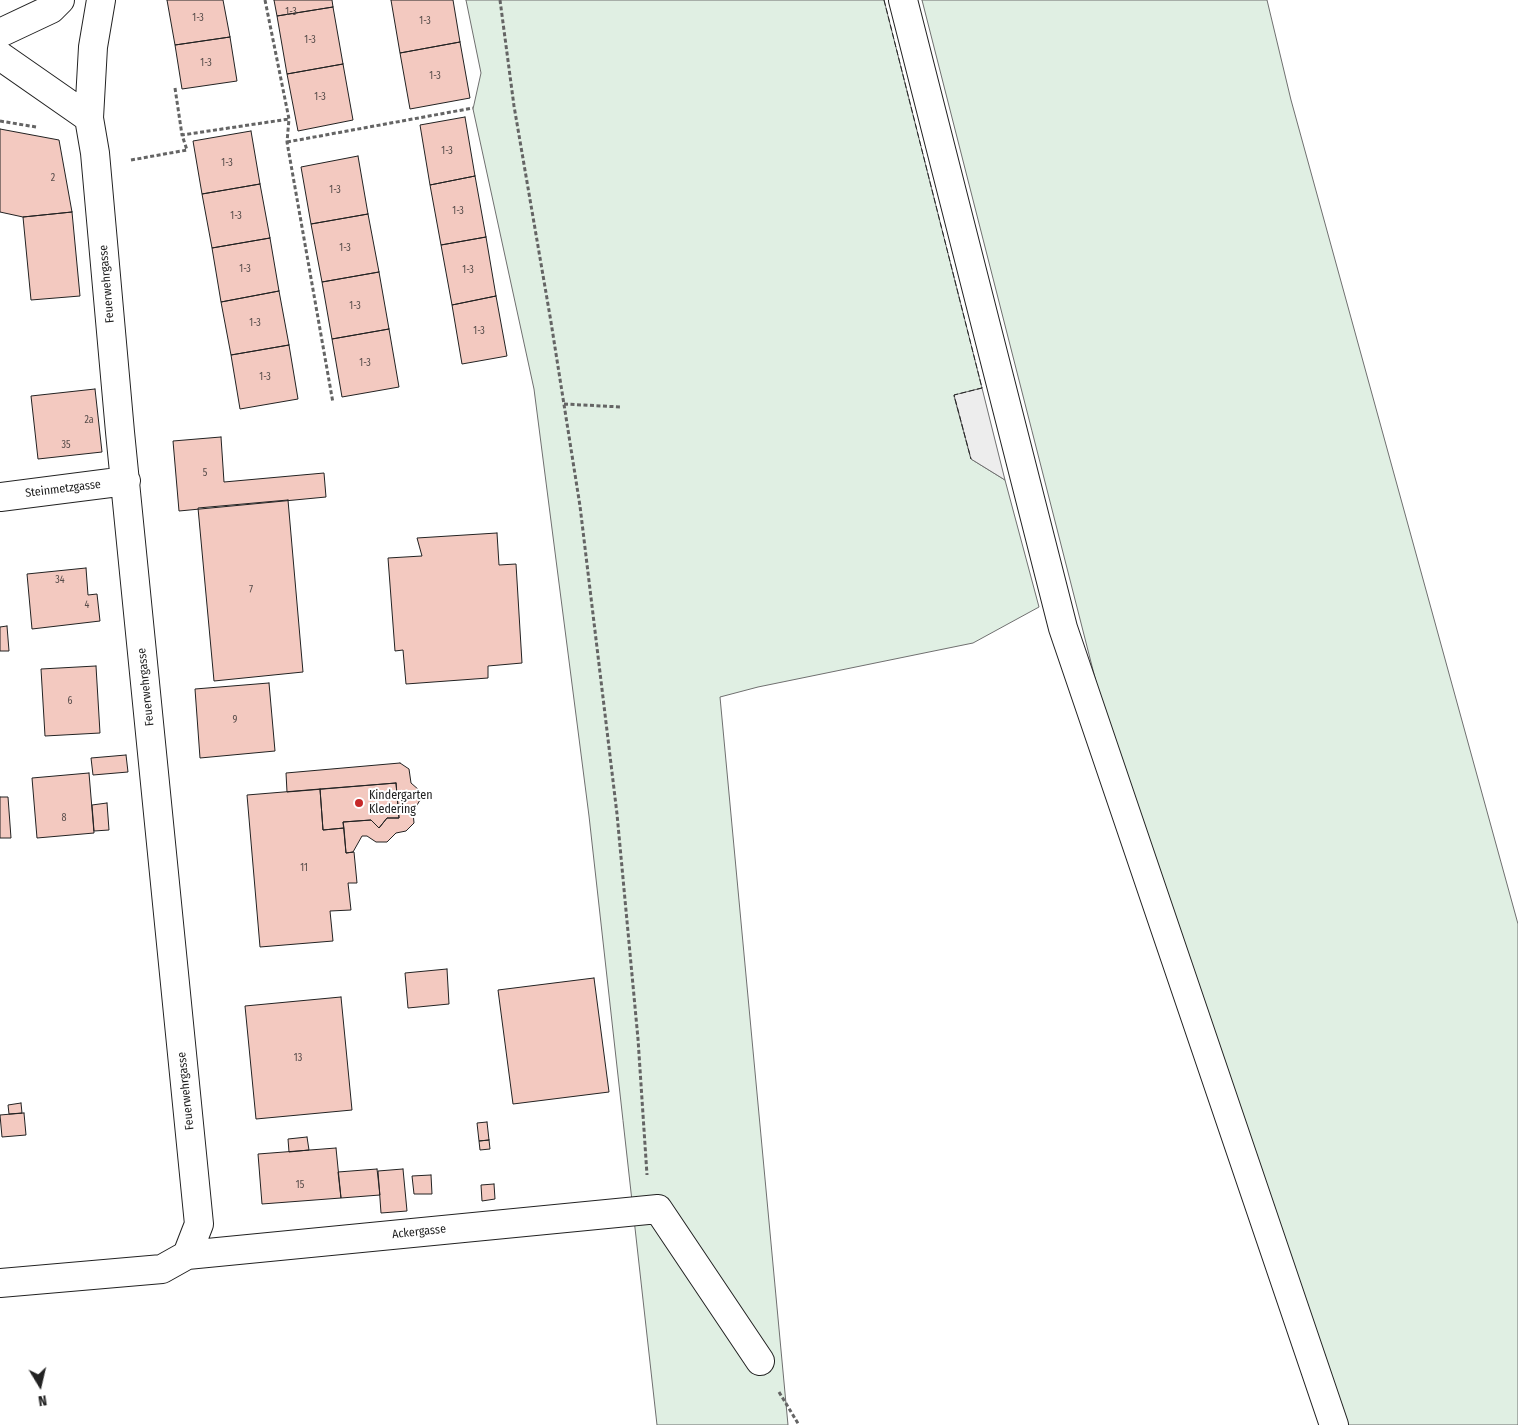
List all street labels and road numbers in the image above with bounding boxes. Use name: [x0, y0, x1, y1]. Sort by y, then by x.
street label: Feuerwehrgasse: [96, 244, 118, 324]
street label: Steinmetzgasse: [24, 477, 102, 501]
street label: Feuerwehrgasse: [135, 647, 157, 727]
street label: Feuerwehrgasse: [175, 1051, 197, 1131]
street label: Ackergasse: [391, 1222, 447, 1242]

